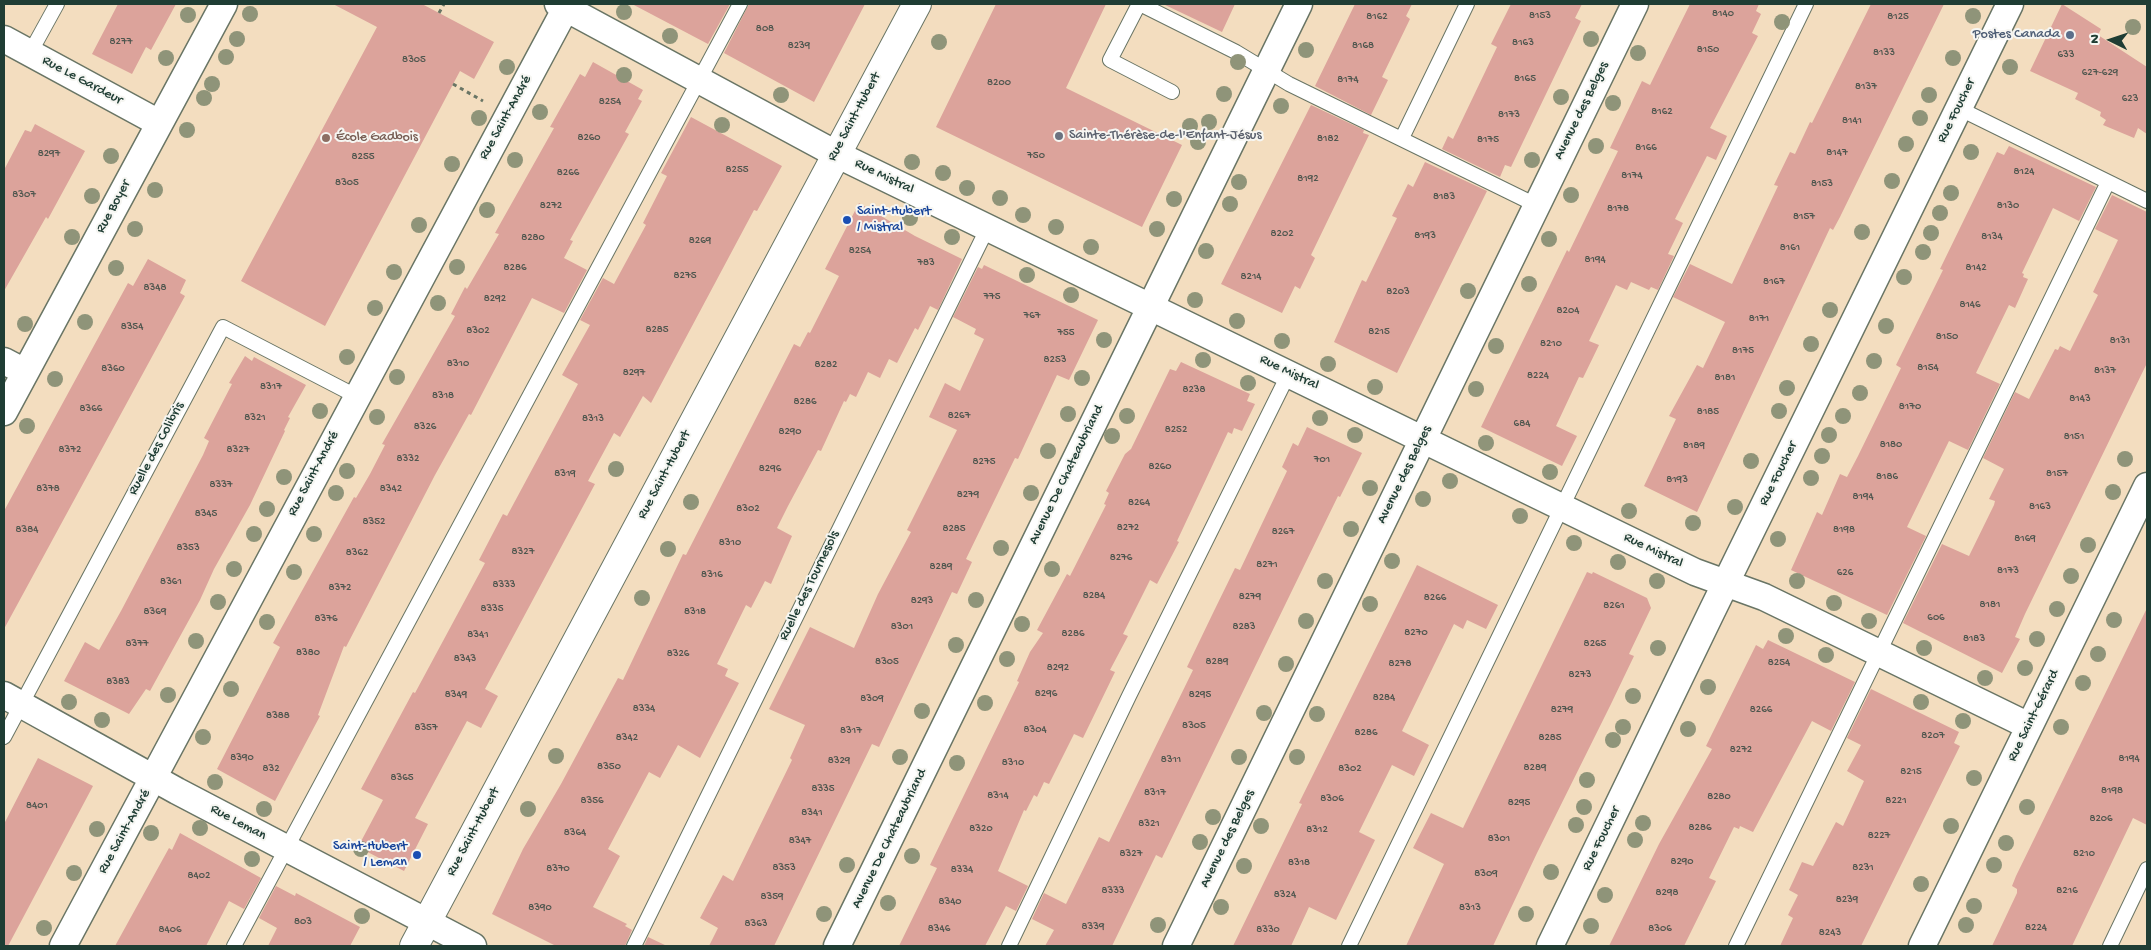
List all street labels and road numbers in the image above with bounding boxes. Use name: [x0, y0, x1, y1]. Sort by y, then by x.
street label: Rue Le Gardeur: [39, 53, 125, 109]
street label: Avenue des Belges: [1551, 59, 1613, 163]
street label: Rue Saint-Hubert: [824, 70, 886, 164]
street label: Rue Saint-André: [476, 73, 536, 163]
street label: Rue Foucher: [1934, 76, 1980, 146]
street label: Rue Mistral: [852, 155, 916, 199]
street label: Rue Boyer: [93, 177, 135, 237]
street label: Rue Mistral: [1257, 351, 1321, 395]
street label: Ruelle des Colibris: [125, 399, 189, 499]
street label: Avenue De Chateaubriand: [1026, 402, 1108, 548]
street label: Avenue des Belges: [1374, 423, 1436, 527]
street label: Rue Saint-Hubert: [634, 428, 696, 522]
street label: Rue Saint-André: [285, 429, 343, 519]
street label: Rue Foucher: [1756, 439, 1802, 509]
street label: Ruelle des Tournesols: [776, 528, 844, 644]
street label: Rue Mistral: [1621, 529, 1685, 573]
street label: Rue Saint-Gérard: [2004, 667, 2064, 765]
street label: Avenue De Chateaubriand: [849, 766, 931, 912]
street label: Rue Saint-Hubert: [443, 785, 505, 879]
street label: Rue Saint-André: [95, 787, 155, 877]
street label: Avenue des Belges: [1197, 787, 1259, 891]
street label: Rue Leman: [207, 801, 269, 845]
street label: Rue Foucher: [1579, 804, 1625, 874]

